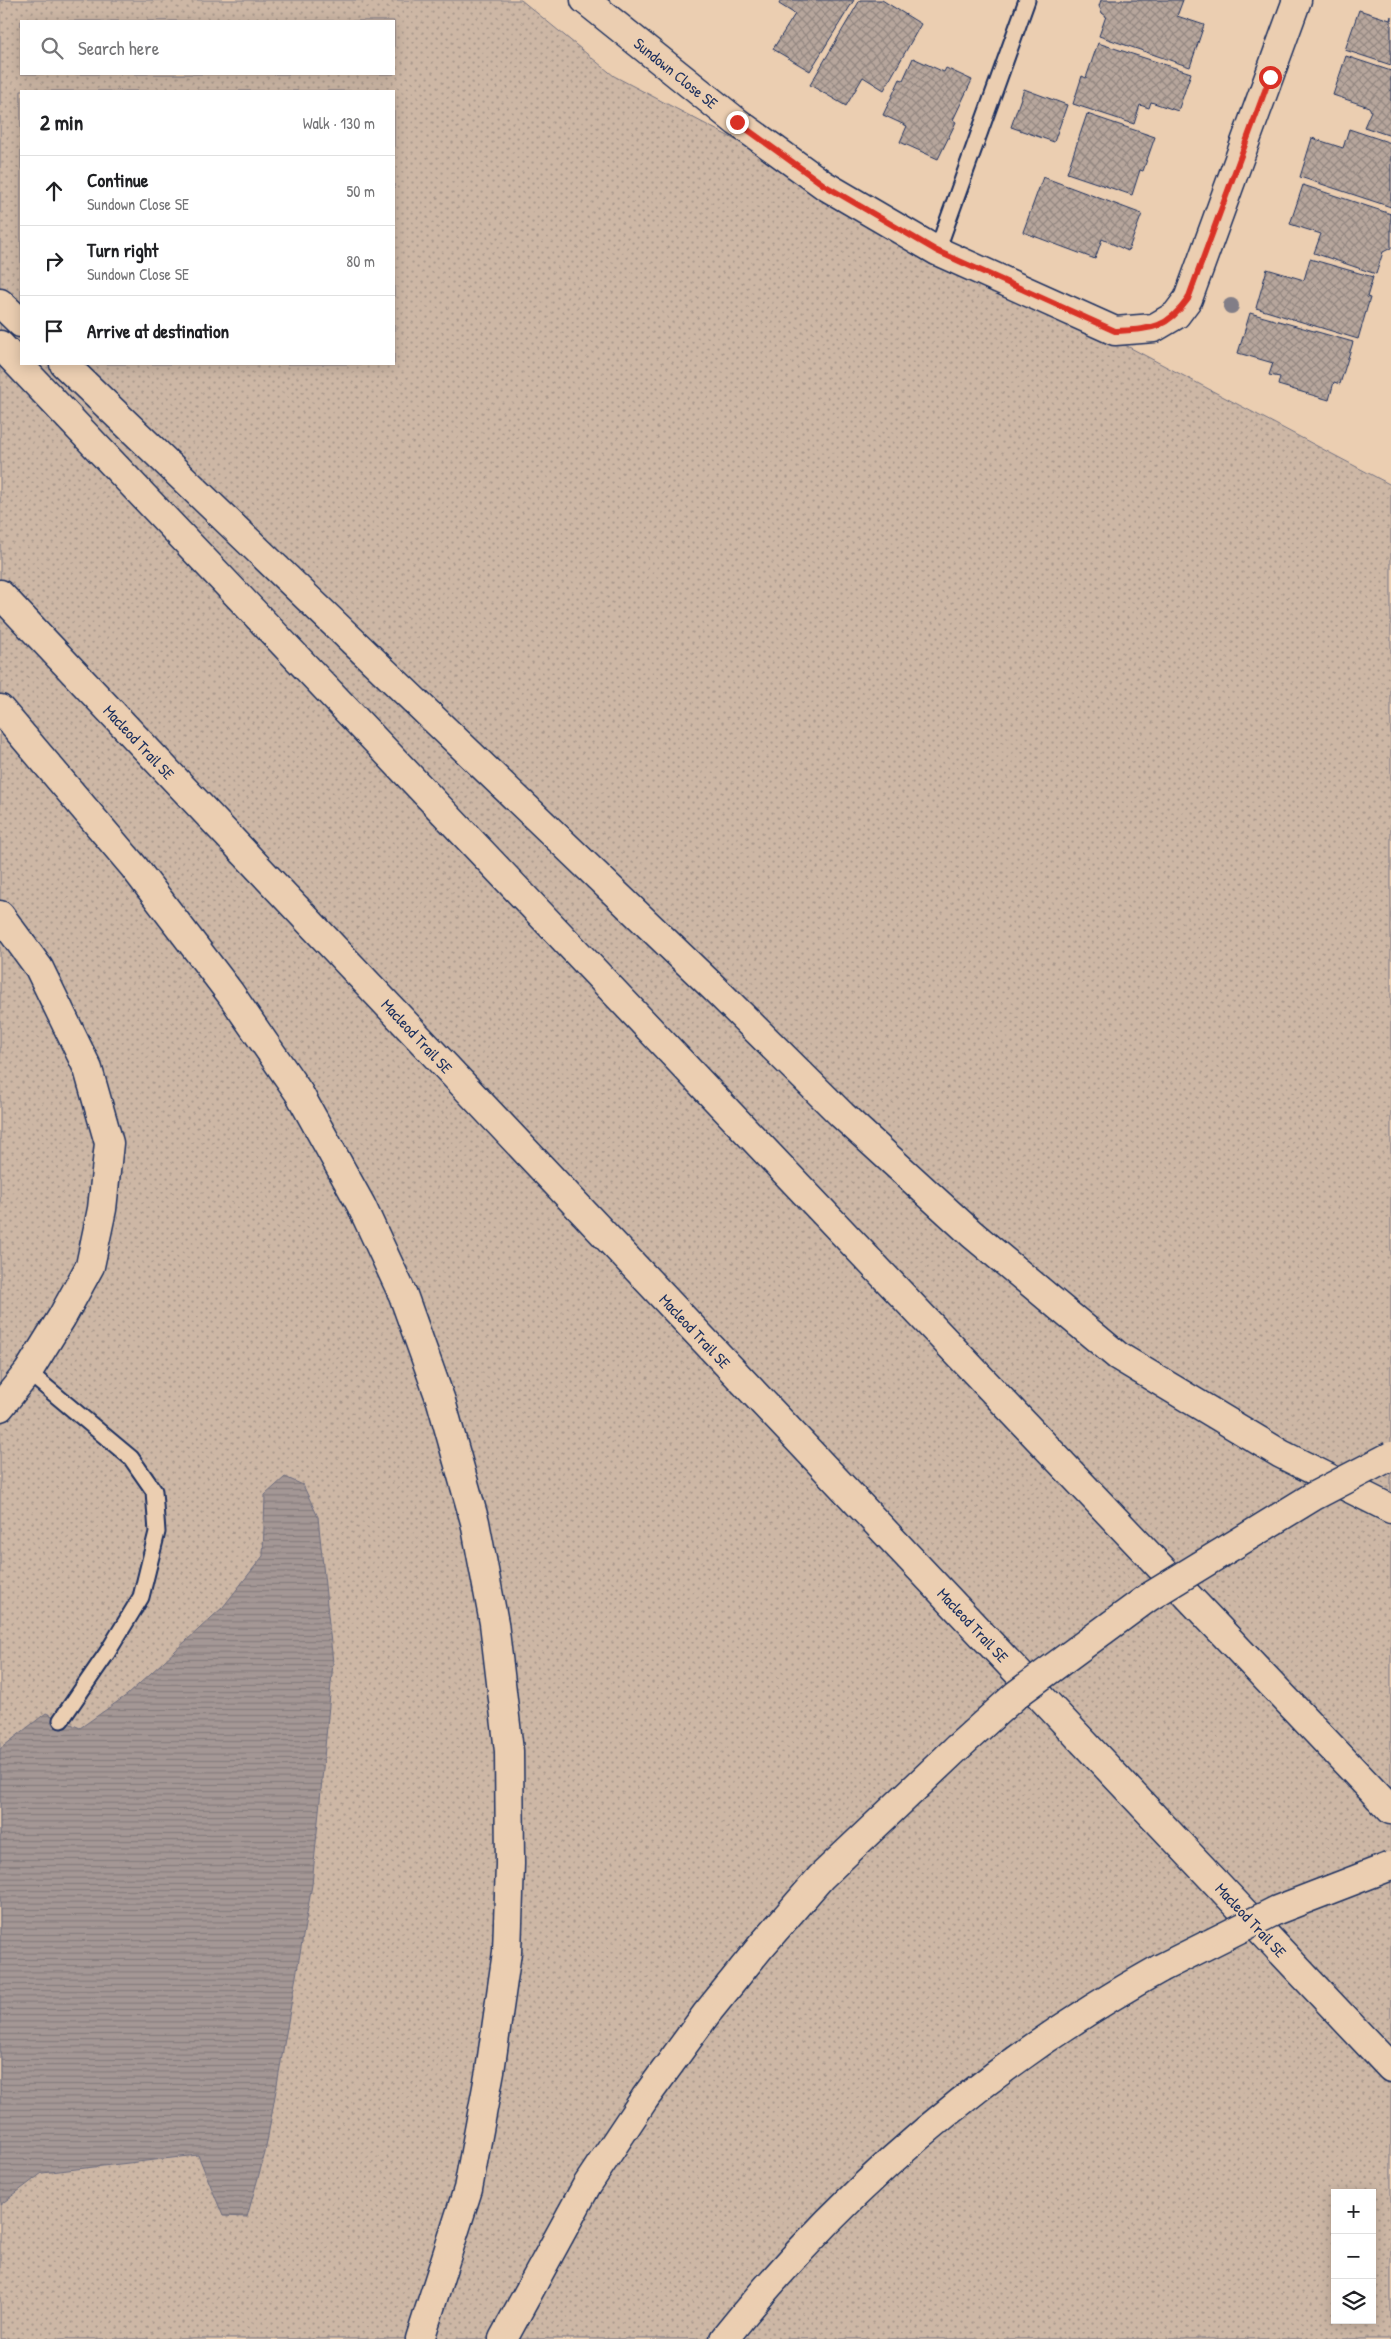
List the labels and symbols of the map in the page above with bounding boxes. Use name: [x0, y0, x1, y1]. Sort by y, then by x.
street label: Sundown Close SE: [629, 32, 723, 114]
route start: [1259, 66, 1282, 89]
route end: [726, 111, 749, 134]
street label: Macleod Trail SE: [99, 700, 179, 784]
street label: Macleod Trail SE: [377, 994, 457, 1078]
street label: Macleod Trail SE: [655, 1289, 735, 1373]
street label: Macleod Trail SE: [933, 1583, 1013, 1667]
street label: Macleod Trail SE: [1211, 1878, 1291, 1962]

